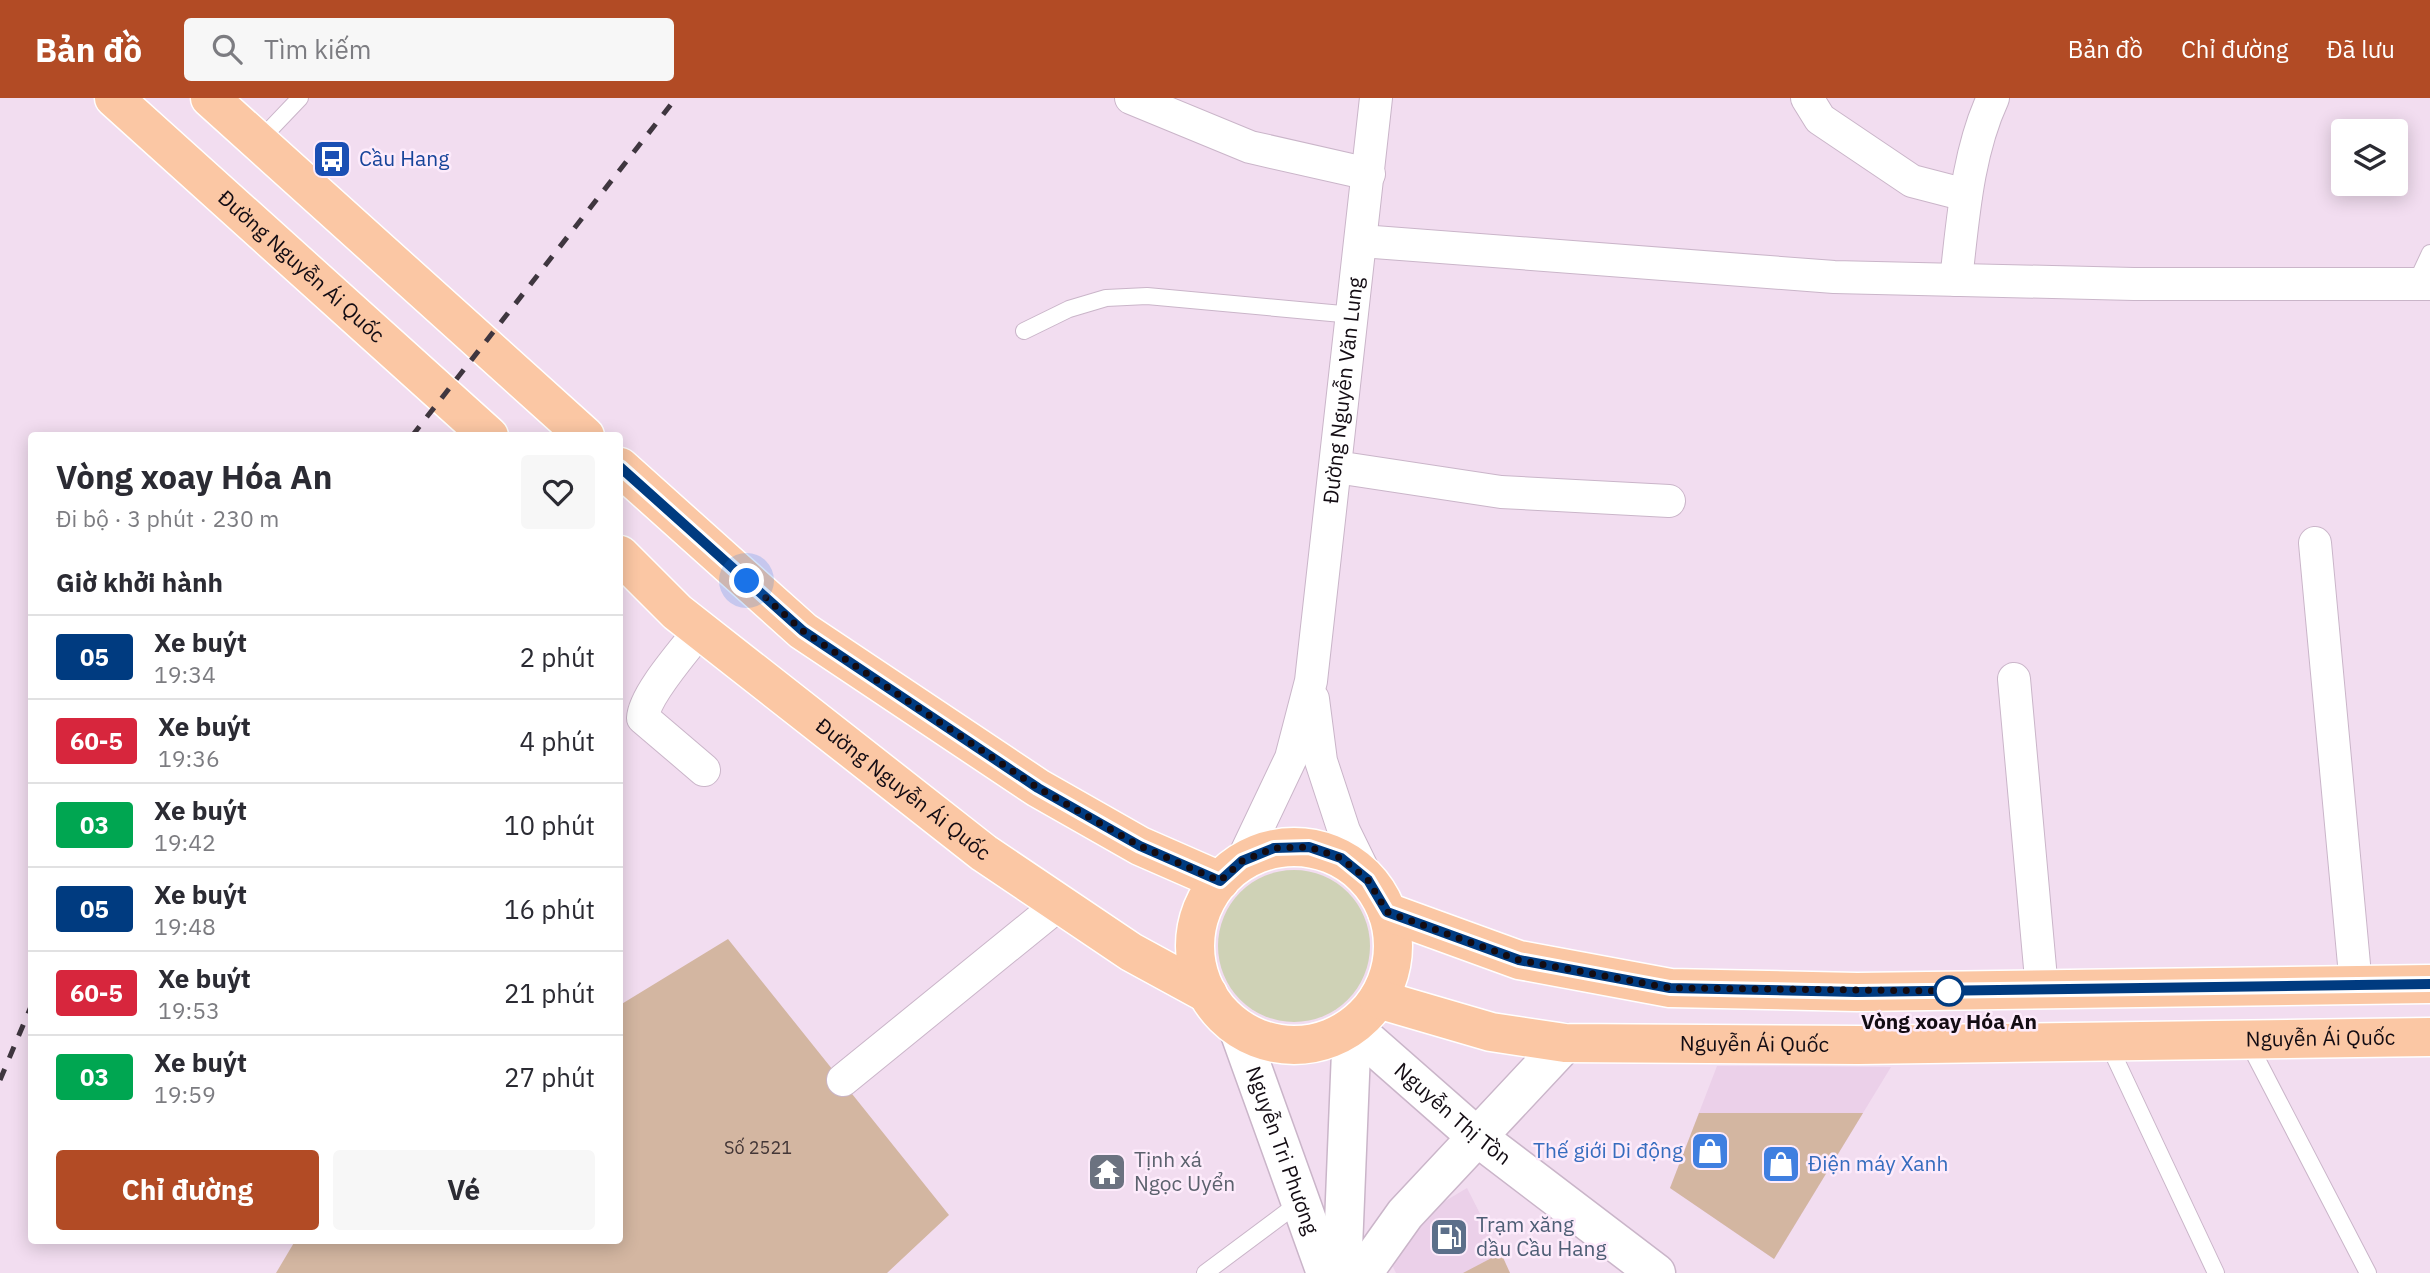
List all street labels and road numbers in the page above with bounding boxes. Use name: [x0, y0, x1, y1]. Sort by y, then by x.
street label: Đường Nguyễn Ái Quốc: [213, 183, 391, 348]
street label: Đường Nguyễn Văn Lung: [1316, 275, 1369, 505]
street label: Đường Nguyễn Ái Quốc: [810, 711, 997, 866]
street label: Nguyễn Ái Quốc: [2245, 1022, 2395, 1053]
street label: Nguyễn Ái Quốc: [1680, 1029, 1829, 1058]
street label: Nguyễn Thị Tồn: [1389, 1056, 1517, 1171]
street label: Nguyễn Tri Phương: [1240, 1062, 1326, 1238]

